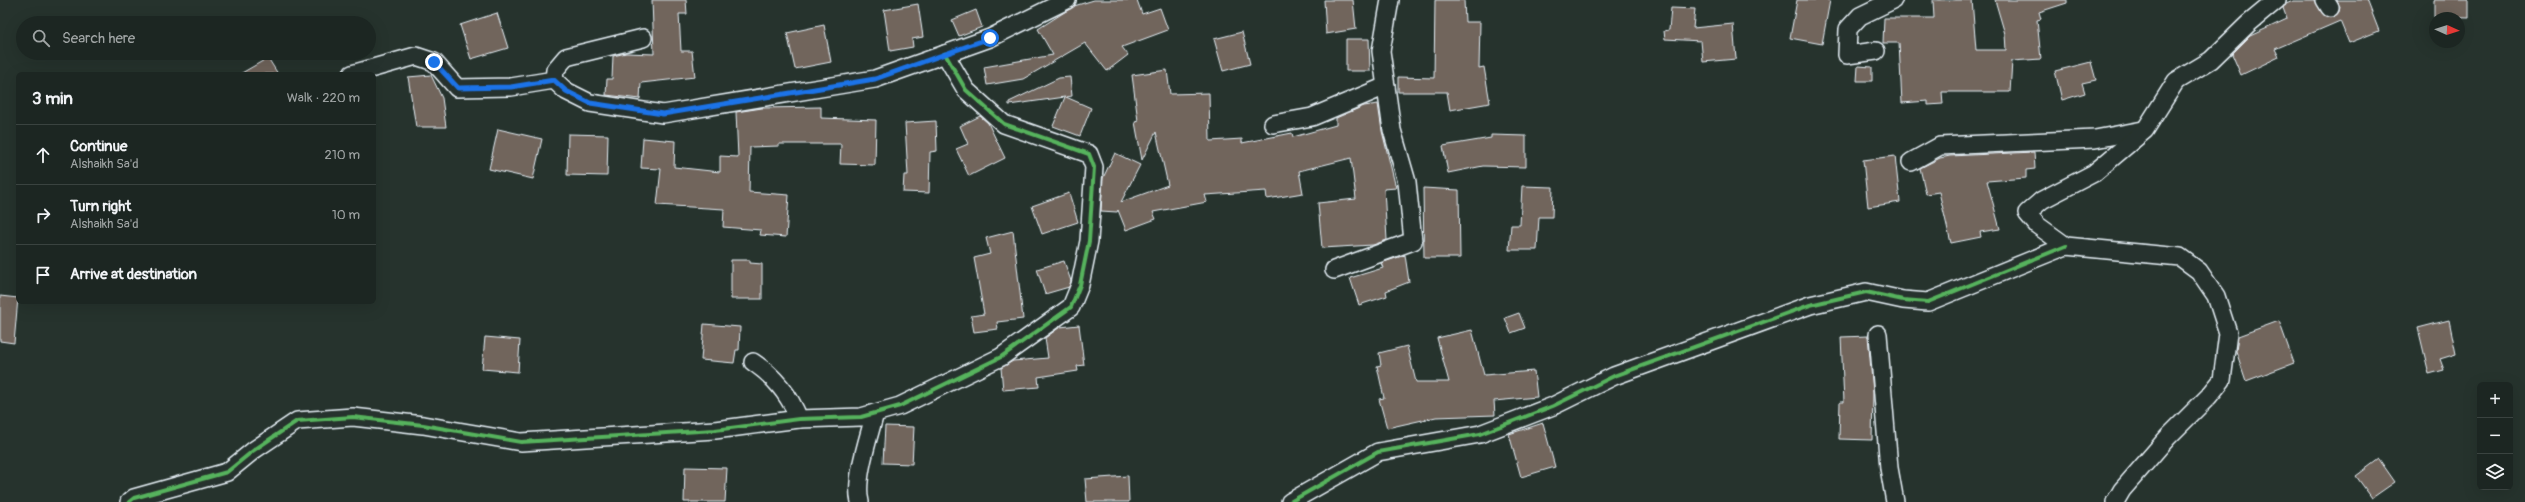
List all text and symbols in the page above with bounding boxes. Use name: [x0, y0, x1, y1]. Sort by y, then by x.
north arrow: [2429, 12, 2465, 48]
search box: [16, 16, 376, 60]
icon: search: [30, 27, 52, 49]
text: Search here: [62, 29, 135, 48]
route start: [981, 29, 999, 47]
route end: [425, 53, 443, 71]
text: 3 min: [32, 88, 73, 109]
text: Walk · 220 m: [287, 90, 360, 106]
text: Continue: [70, 137, 128, 156]
icon: ahead: [32, 144, 54, 166]
text: 210 m: [324, 147, 360, 163]
text: Alshaikh Sa'd: [70, 156, 139, 172]
text: Turn right: [70, 197, 131, 216]
icon: right: [32, 204, 54, 226]
text: 10 m: [332, 207, 360, 223]
text: Alshaikh Sa'd: [70, 216, 139, 232]
icon: arrive: [32, 264, 54, 286]
text: Arrive at destination: [70, 265, 197, 284]
map controls: [2477, 382, 2513, 490]
button: +: [2477, 382, 2513, 418]
button: −: [2477, 418, 2513, 454]
button: layers: [2477, 454, 2513, 490]

